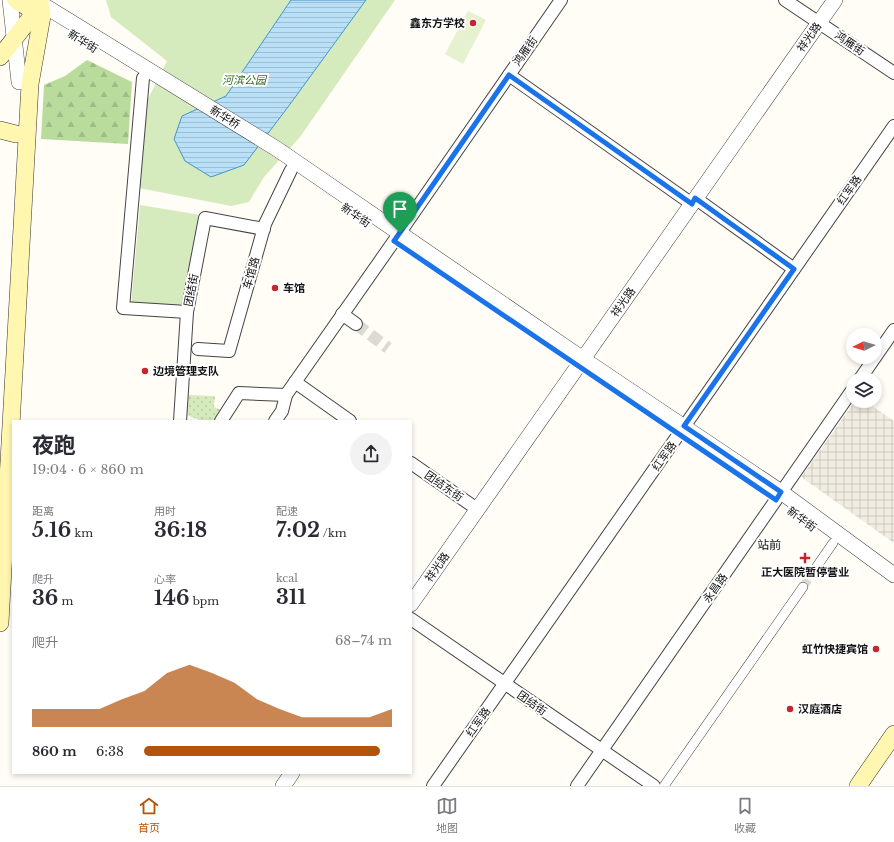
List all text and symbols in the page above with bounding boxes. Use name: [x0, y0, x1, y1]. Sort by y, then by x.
place label: 鑫东方学校: [410, 16, 465, 30]
marker: 鑫东方学校: [468, 18, 478, 28]
street label: 祥光路: [794, 19, 824, 55]
street label: 新华街: [65, 26, 101, 56]
street label: 鸿雁街: [832, 28, 868, 58]
street label: 鸿雁街: [510, 33, 540, 69]
park label: 河滨公园: [222, 73, 268, 87]
street label: 新华桥: [207, 102, 243, 132]
street label: 红军路: [834, 172, 864, 208]
pin: [383, 192, 417, 233]
icon: arrive: [389, 198, 411, 220]
street label: 新华街: [338, 200, 374, 230]
street label: 车馆路: [240, 255, 262, 291]
street label: 团结街: [181, 272, 201, 308]
place label: 车馆: [283, 281, 305, 295]
marker: 车馆: [270, 283, 280, 293]
street label: 祥光路: [608, 284, 638, 320]
north arrow: [846, 328, 882, 364]
map controls: [846, 328, 882, 408]
place label: 边境管理支队: [153, 364, 219, 378]
marker: 边境管理支队: [140, 366, 150, 376]
button: layers: [846, 372, 882, 408]
text: 夜跑: [32, 432, 76, 459]
button: share: [350, 433, 392, 475]
street label: 红军路: [649, 438, 679, 474]
text: 19:04 · 6 × 860 m: [32, 461, 144, 478]
street label: 团结东街: [422, 468, 466, 504]
text: 距离: [32, 504, 54, 518]
text: 用时: [154, 504, 176, 518]
text: 配速: [276, 504, 298, 518]
street label: 新华街: [785, 504, 819, 534]
text: 5.16: [32, 518, 71, 542]
text: 36:18: [154, 518, 207, 542]
text: 7:02: [276, 518, 320, 542]
text: km: [71, 526, 93, 540]
text: /km: [320, 526, 346, 540]
district label: 站前: [757, 537, 781, 552]
street label: 祥光路: [422, 549, 452, 585]
marker: 正大医院暂停营业: [799, 552, 811, 564]
place label: 正大医院暂停营业: [761, 565, 849, 579]
street label: 永昌路: [700, 570, 730, 606]
text: kcal: [276, 571, 298, 585]
text: 爬升: [32, 572, 54, 586]
text: 心率: [154, 572, 176, 586]
text: 311: [276, 585, 306, 609]
text: 36: [32, 586, 58, 610]
text: 146: [154, 586, 189, 610]
text: m: [58, 594, 73, 608]
text: bpm: [189, 594, 219, 608]
text: 68–74 m: [335, 632, 392, 649]
text: 爬升: [32, 634, 58, 651]
place label: 虹竹快捷宾馆: [802, 642, 868, 656]
marker: 虹竹快捷宾馆: [871, 644, 881, 654]
street label: 团结街: [514, 688, 550, 718]
place label: 汉庭酒店: [798, 702, 842, 716]
street label: 红军路: [463, 704, 493, 740]
marker: 汉庭酒店: [785, 704, 795, 714]
text: 860 m: [32, 743, 77, 760]
text: 6:38: [96, 743, 124, 760]
tab: 首页: [138, 795, 160, 835]
tab: 地图: [436, 795, 458, 835]
tab: 收藏: [734, 795, 756, 835]

